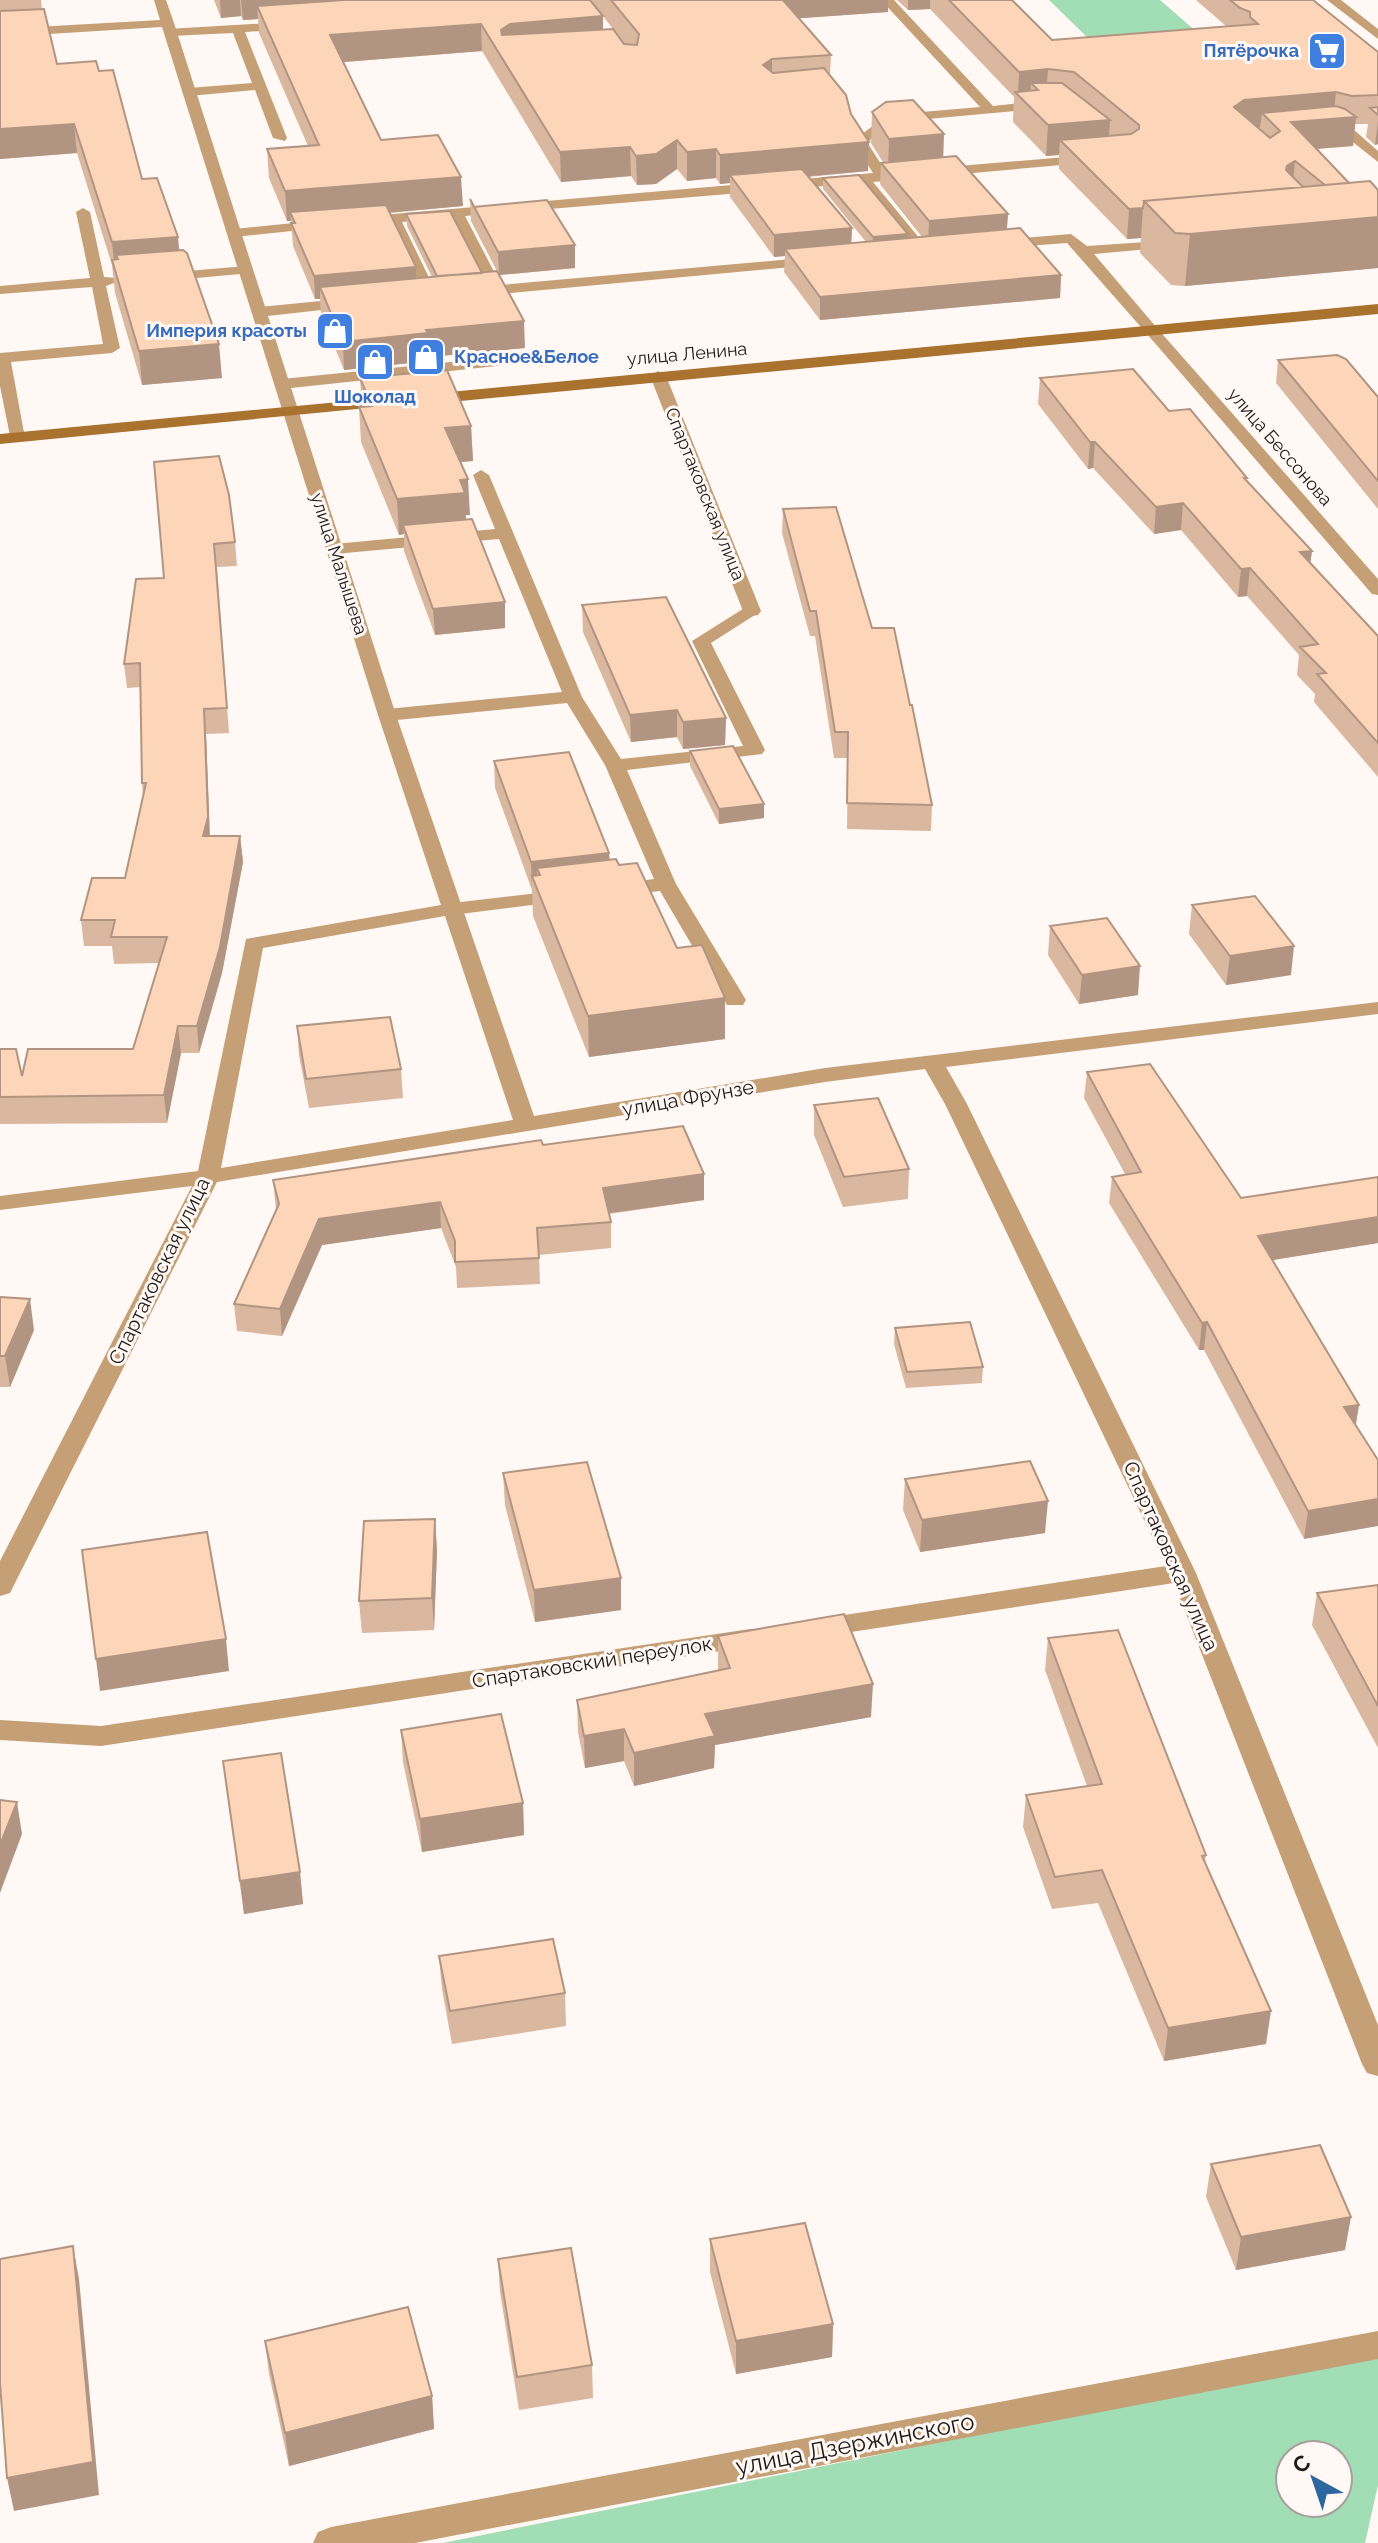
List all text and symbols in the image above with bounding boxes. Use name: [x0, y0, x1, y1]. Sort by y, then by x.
supermarket icon: Пятёрочка: [1306, 30, 1348, 72]
place label: Пятёрочка: [1203, 40, 1299, 61]
shop icon: Империя красоты: [314, 310, 356, 352]
place label: Империя красоты: [146, 320, 307, 341]
shop icon: Красное&Белое: [405, 336, 447, 378]
street label: улица Ленина: [626, 338, 748, 369]
shop icon: Шоколад: [354, 341, 396, 383]
place label: Красное&Белое: [454, 346, 599, 367]
street label: улица Бессонова: [1224, 384, 1337, 510]
place label: Шоколад: [334, 386, 416, 407]
street label: Спартаковская улица: [661, 404, 750, 583]
street label: улица Малышева: [307, 490, 372, 637]
street label: улица Фрунзе: [620, 1075, 756, 1121]
street label: Спартаковская улица: [103, 1174, 215, 1368]
street label: Спартаковская улица: [1118, 1458, 1224, 1654]
street label: Спартаковский переулок: [470, 1631, 714, 1693]
street label: улица Дзержинского: [733, 2406, 977, 2481]
north arrow: [1274, 2439, 1354, 2519]
text: С: [1287, 2449, 1315, 2478]

